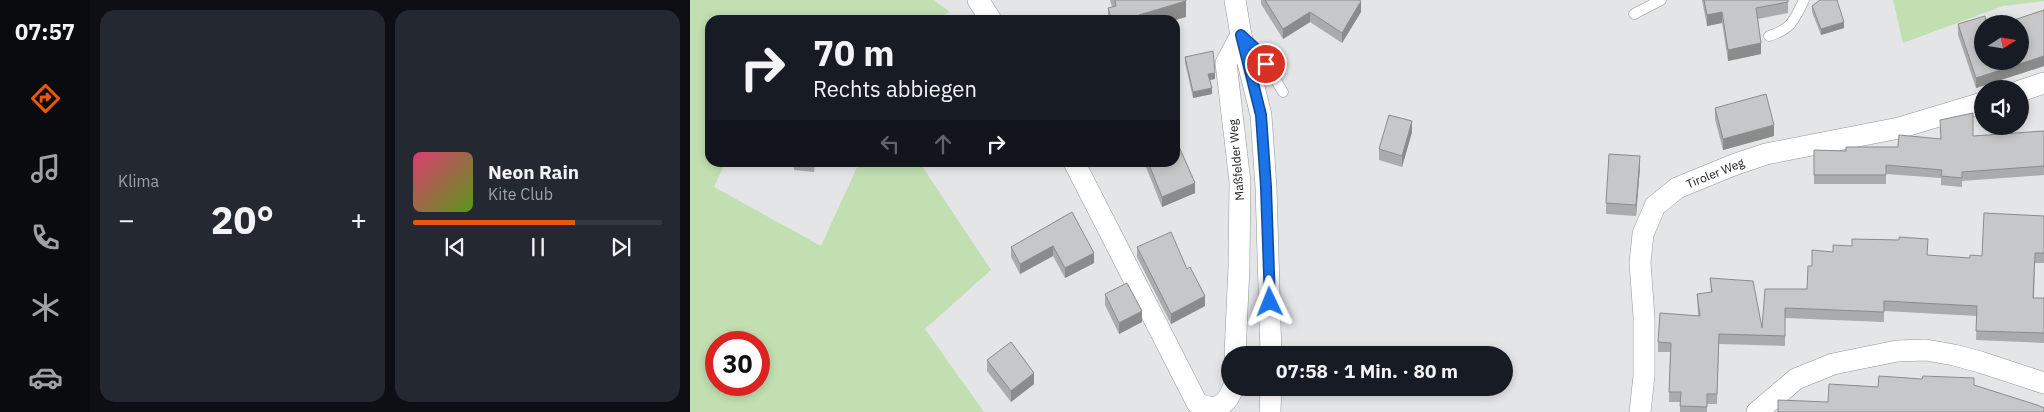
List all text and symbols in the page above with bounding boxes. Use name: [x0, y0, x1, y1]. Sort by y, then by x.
north arrow: [1974, 15, 2029, 70]
map controls: [1974, 15, 2029, 135]
text: 07:57: [15, 17, 75, 46]
text: 70 m: [813, 30, 895, 76]
icon: right: [730, 35, 795, 100]
pin: [1245, 43, 1287, 85]
icon: arrive: [1252, 50, 1280, 78]
text: Rechts abbiegen: [813, 74, 977, 103]
button: sound: [1974, 80, 2029, 135]
icon: directions: [28, 81, 63, 116]
street label: Maßfelder Weg: [1225, 118, 1247, 201]
icon: left: [876, 130, 904, 158]
icon: ahead: [929, 130, 957, 158]
icon: right: [982, 130, 1010, 158]
icon: music: [28, 151, 63, 186]
street label: Tiroler Weg: [1684, 154, 1747, 191]
text: Neon Rain: [488, 160, 579, 184]
text: Klima: [118, 171, 159, 191]
text: Kite Club: [488, 184, 553, 204]
text: 20°: [211, 195, 274, 244]
text: −: [118, 201, 135, 238]
text: +: [350, 201, 367, 238]
icon: phone: [28, 220, 63, 255]
icon: previous: [441, 233, 469, 261]
icon: pause: [524, 233, 552, 261]
icon: next: [607, 233, 635, 261]
position arrow: [1243, 275, 1295, 327]
icon: climate: [28, 290, 63, 325]
speed limit sign: 30: [705, 331, 770, 396]
text: 07:58 · 1 Min. · 80 m: [1276, 359, 1458, 383]
icon: car: [28, 360, 63, 395]

